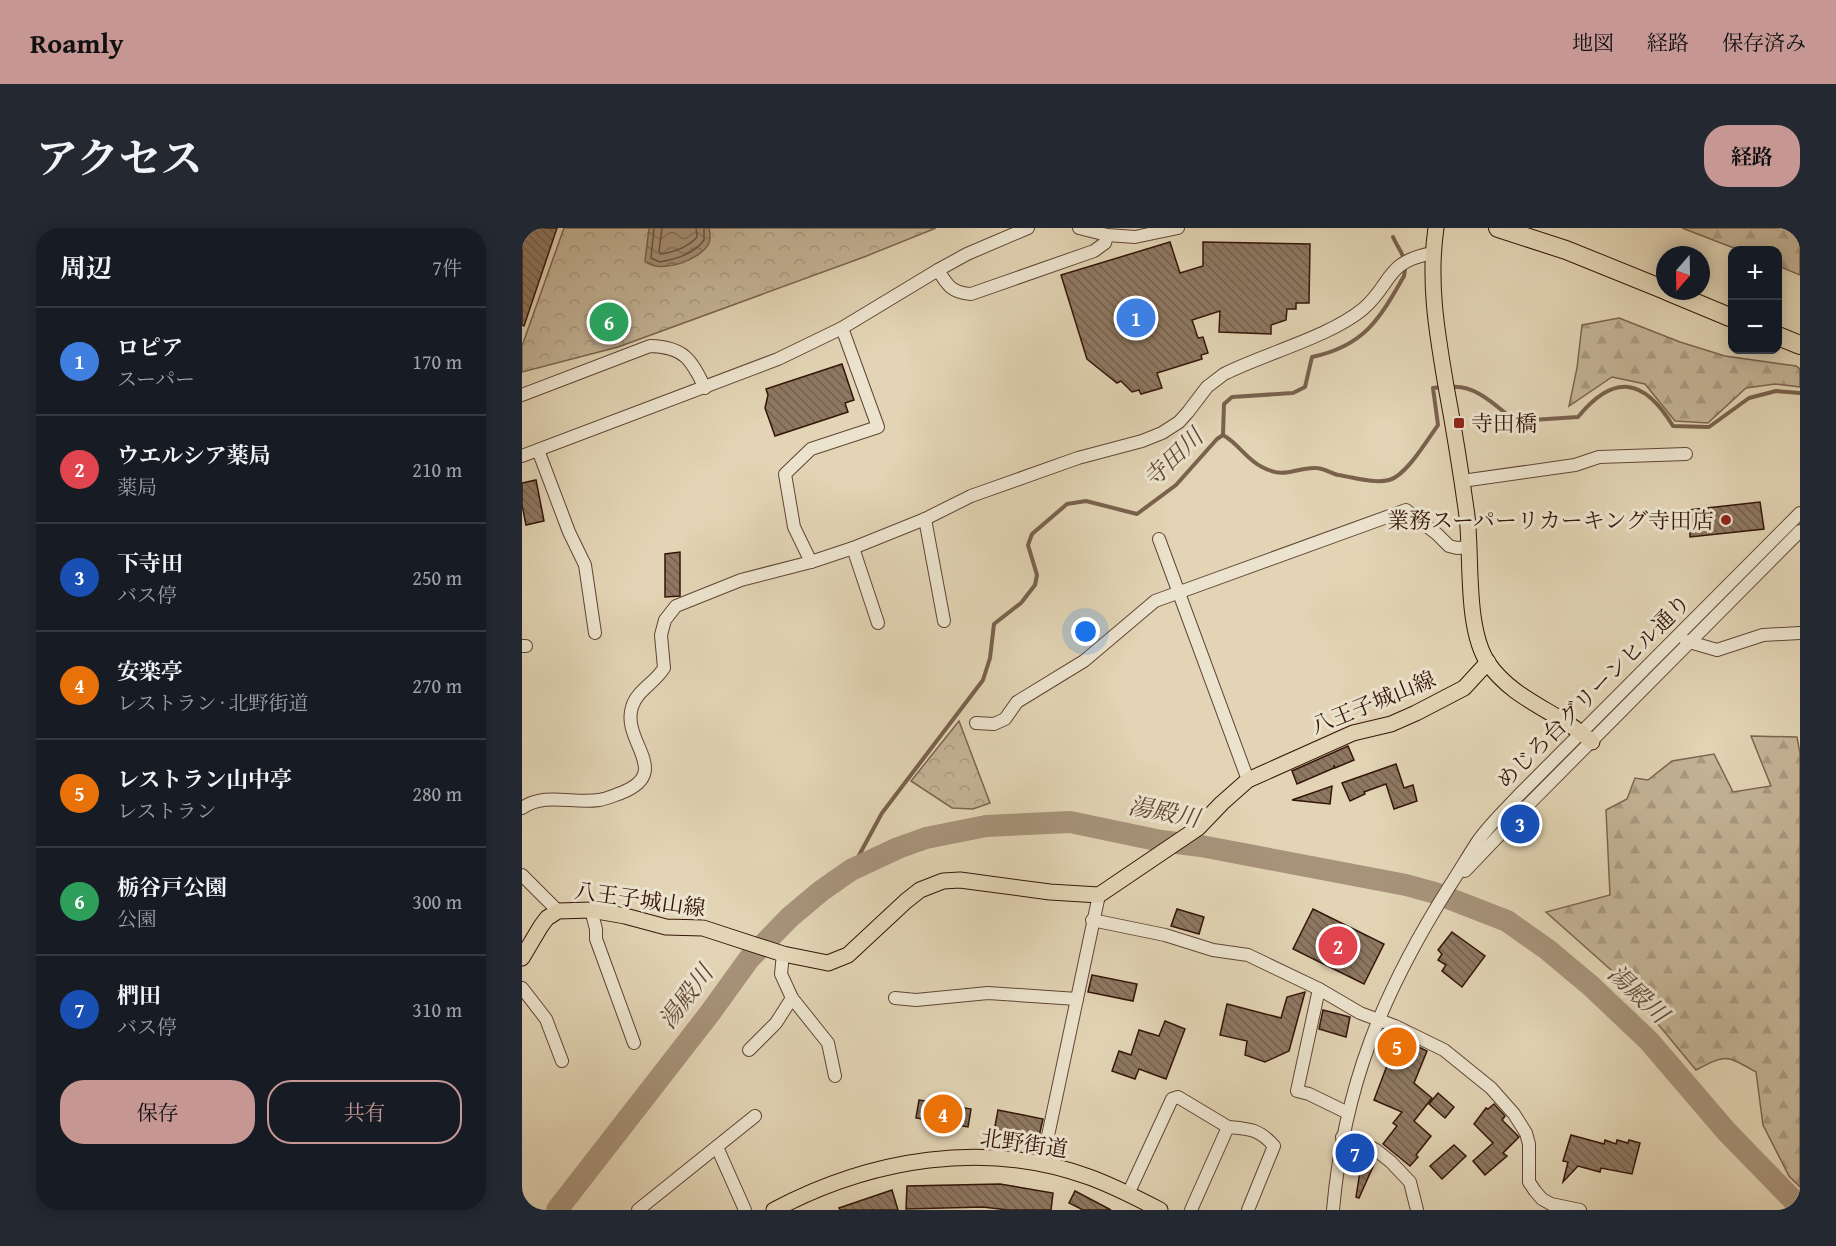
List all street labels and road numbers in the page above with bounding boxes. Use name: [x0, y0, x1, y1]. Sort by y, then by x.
street label: めじろ台グリーンヒル通り: [1489, 587, 1697, 795]
street label: 八王子城山線: [1306, 662, 1440, 742]
street label: 八王子城山線: [572, 874, 708, 924]
street label: 北野街道: [978, 1121, 1070, 1165]

